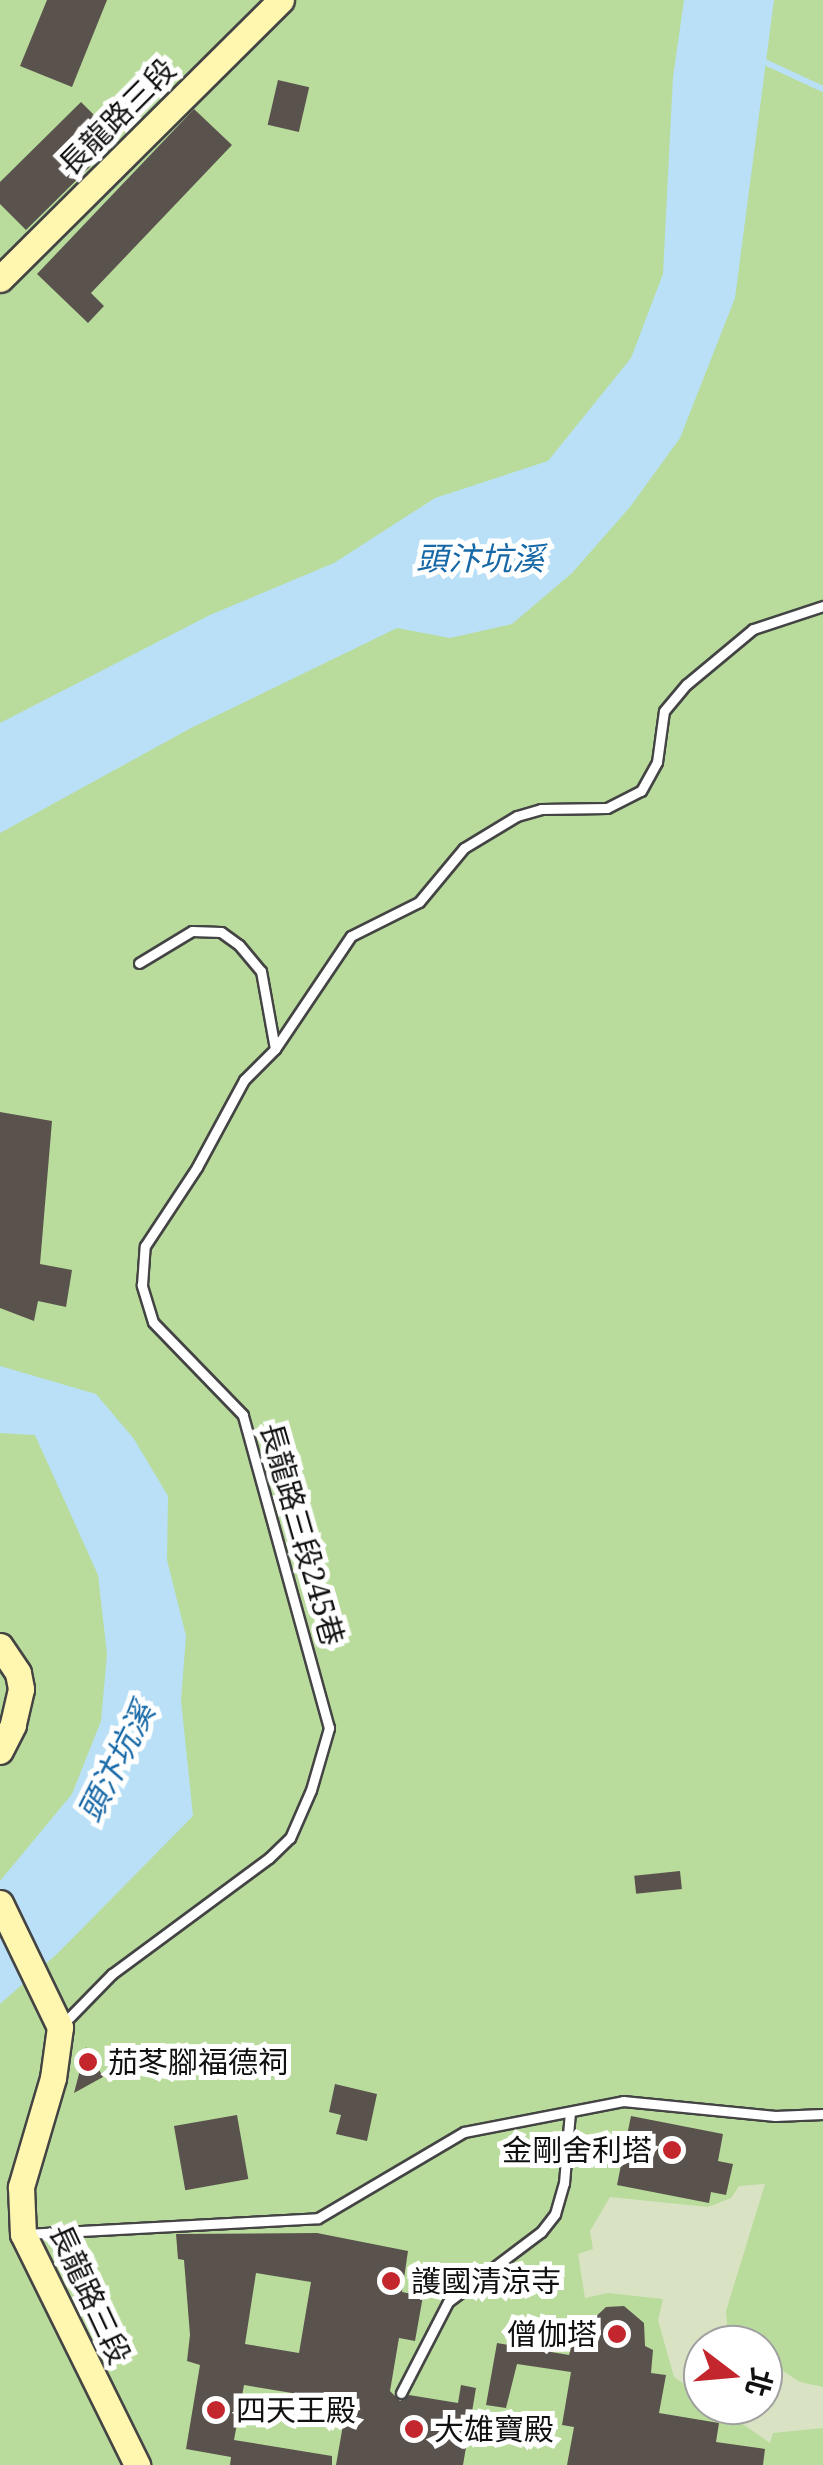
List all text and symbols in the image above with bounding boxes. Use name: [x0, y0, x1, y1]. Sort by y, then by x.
street label: 長龍路三段: [51, 51, 183, 183]
water label: 頭汴坑溪: [416, 539, 544, 577]
street label: 長龍路三段245巷: [253, 1418, 351, 1650]
water label: 頭汴坑溪: [70, 1696, 162, 1828]
place label: 茄苳腳福德祠: [108, 2044, 288, 2080]
marker: 茄苳腳福德祠: [77, 2051, 99, 2073]
place label: 金剛舍利塔: [502, 2132, 652, 2168]
marker: 金剛舍利塔: [661, 2139, 683, 2161]
street label: 長龍路三段: [42, 2218, 138, 2370]
place label: 護國清涼寺: [411, 2263, 561, 2299]
marker: 護國清涼寺: [380, 2270, 402, 2292]
place label: 僧伽塔: [507, 2316, 597, 2352]
marker: 僧伽塔: [606, 2323, 628, 2345]
north arrow: [683, 2325, 783, 2425]
text: 北: [738, 2364, 782, 2401]
place label: 四天王殿: [236, 2392, 356, 2428]
marker: 四天王殿: [205, 2399, 227, 2421]
place label: 大雄寶殿: [434, 2411, 554, 2447]
marker: 大雄寶殿: [403, 2418, 425, 2440]

